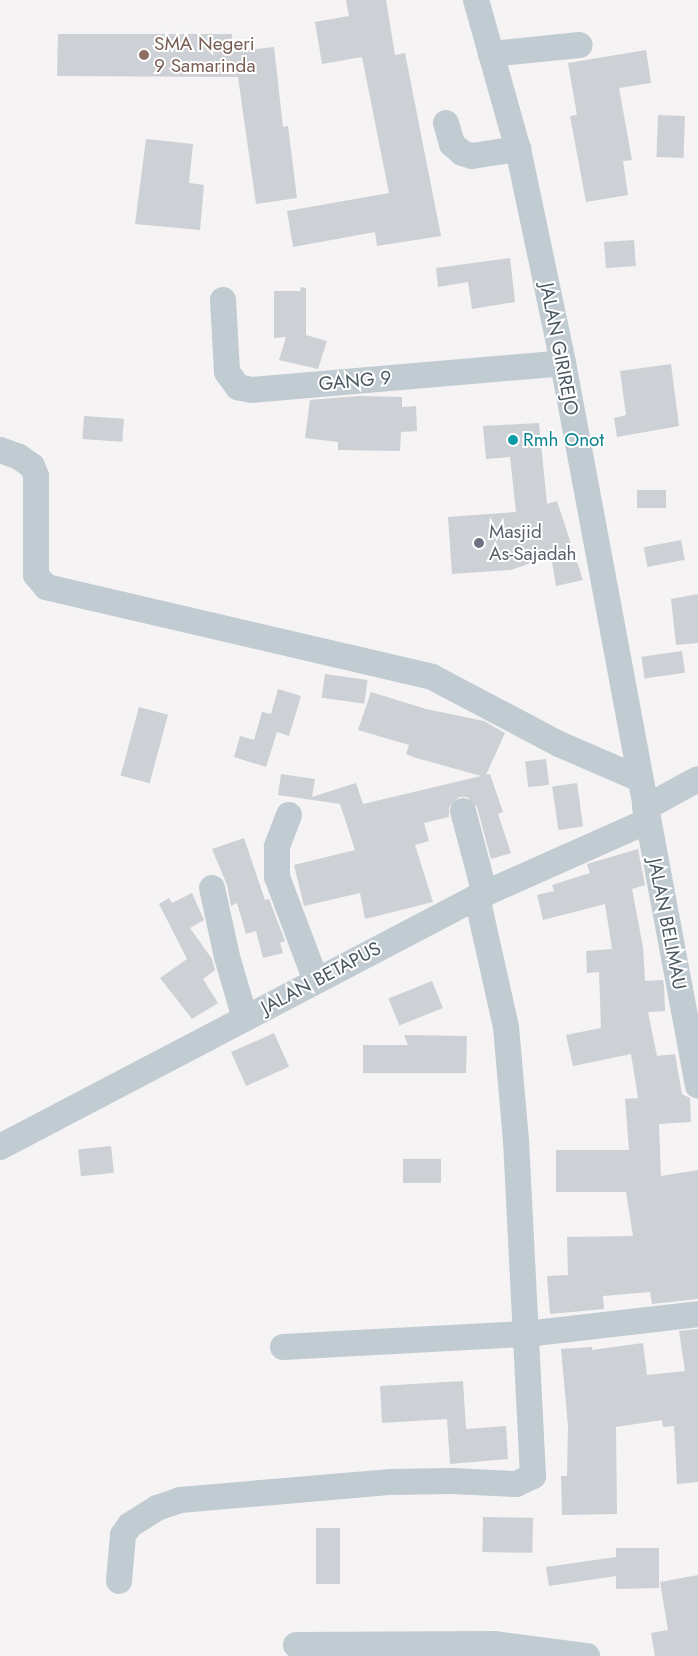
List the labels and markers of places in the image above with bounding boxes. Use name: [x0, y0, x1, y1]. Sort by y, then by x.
place label: SMA Negeri 9 Samarinda: [154, 33, 256, 77]
marker: SMA Negeri 9 Samarinda: [138, 49, 150, 61]
place label: Rmh Onot: [523, 429, 604, 451]
marker: Rmh Onot: [507, 434, 519, 446]
place label: Masjid As-Sajadah: [489, 521, 577, 565]
marker: Masjid As-Sajadah: [473, 537, 485, 549]

